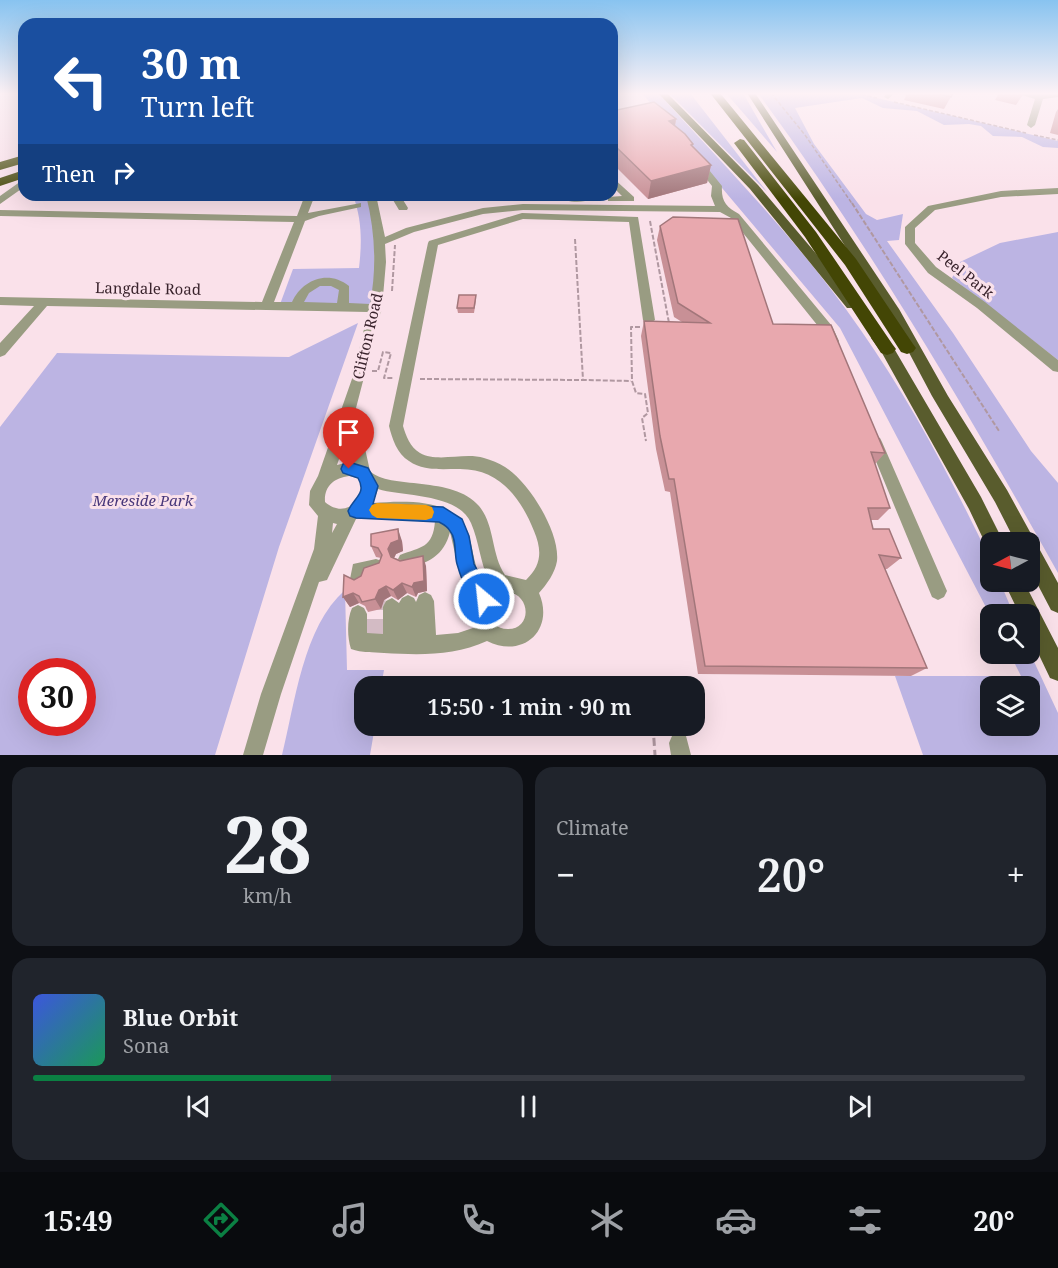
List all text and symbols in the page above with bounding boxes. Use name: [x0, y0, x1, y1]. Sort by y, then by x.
text: 30 m: [141, 34, 241, 91]
icon: left: [42, 42, 120, 120]
text: Turn left: [141, 88, 254, 125]
icon: right: [107, 156, 140, 189]
text: Then: [42, 158, 95, 188]
street label: Peel Park: [933, 245, 999, 303]
street label: Langdale Road: [95, 277, 201, 299]
street label: Clifton Road: [347, 291, 387, 381]
pin: [323, 407, 374, 469]
icon: arrive: [332, 416, 365, 449]
park label: Mereside Park: [92, 490, 194, 510]
north arrow: [980, 532, 1040, 592]
map controls: [980, 532, 1040, 736]
position arrow: [452, 567, 516, 631]
button: search: [980, 604, 1040, 664]
speed limit sign: 30: [18, 658, 96, 736]
button: layers: [980, 676, 1040, 736]
text: 15:50 · 1 min · 90 m: [427, 691, 632, 721]
text: 28: [223, 790, 312, 896]
text: Climate: [556, 814, 629, 841]
text: 20°: [756, 844, 825, 905]
text: −: [556, 852, 575, 897]
text: +: [1007, 852, 1025, 897]
text: km/h: [243, 882, 292, 909]
text: Blue Orbit: [123, 1002, 238, 1032]
text: Sona: [123, 1032, 170, 1059]
icon: previous: [182, 1090, 215, 1123]
icon: pause: [512, 1090, 545, 1123]
icon: next: [843, 1090, 876, 1123]
icon: directions: [200, 1199, 242, 1241]
icon: music: [329, 1199, 371, 1241]
icon: phone: [457, 1199, 499, 1241]
icon: climate: [586, 1199, 628, 1241]
icon: car: [715, 1199, 757, 1241]
icon: filters: [844, 1199, 886, 1241]
text: 15:49: [43, 1202, 113, 1239]
text: 20°: [973, 1202, 1014, 1239]

